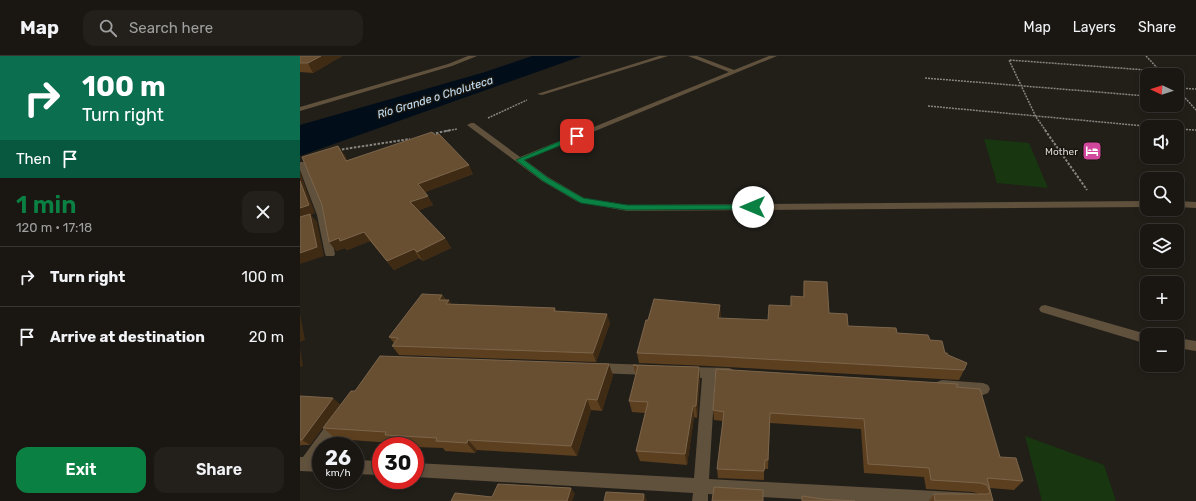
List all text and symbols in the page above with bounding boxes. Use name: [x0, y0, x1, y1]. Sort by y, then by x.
search box: [83, 10, 363, 46]
text: Map: [20, 16, 59, 39]
icon: search: [97, 17, 119, 39]
text: Search here: [129, 19, 213, 37]
text: Map: [1024, 19, 1051, 36]
text: Layers: [1073, 19, 1116, 36]
text: Share: [1138, 19, 1176, 36]
north arrow: [1140, 68, 1184, 112]
map controls: [1140, 68, 1184, 372]
text: 100 m: [82, 70, 166, 103]
icon: right: [16, 72, 68, 124]
water label: Río Grande o Choluteca: [376, 73, 495, 121]
text: Turn right: [82, 104, 164, 126]
pin: [560, 119, 594, 153]
button: sound: [1140, 120, 1184, 164]
icon: arrive: [566, 125, 588, 147]
hotel icon: Mother: [1081, 140, 1103, 162]
place label: Mother: [1045, 146, 1078, 158]
icon: arrive: [59, 148, 81, 170]
text: Then: [16, 150, 51, 168]
button: search: [1140, 172, 1184, 216]
position arrow: [732, 186, 774, 228]
text: 1 min: [16, 191, 76, 219]
button: close: [242, 191, 284, 233]
text: 120 m · 17:18: [16, 220, 92, 235]
button: layers: [1140, 224, 1184, 268]
icon: right: [16, 266, 38, 288]
text: Turn right: [50, 268, 125, 286]
text: 100 m: [242, 268, 284, 286]
button: +: [1140, 276, 1184, 320]
icon: arrive: [16, 326, 38, 348]
text: Arrive at destination: [50, 328, 205, 346]
text: 20 m: [249, 328, 284, 346]
button: −: [1140, 328, 1184, 372]
speed limit sign: 30: [372, 437, 424, 489]
text: 26: [325, 446, 351, 470]
button: Exit: [16, 447, 146, 493]
button: Share: [154, 447, 284, 493]
text: km/h: [326, 467, 350, 479]

